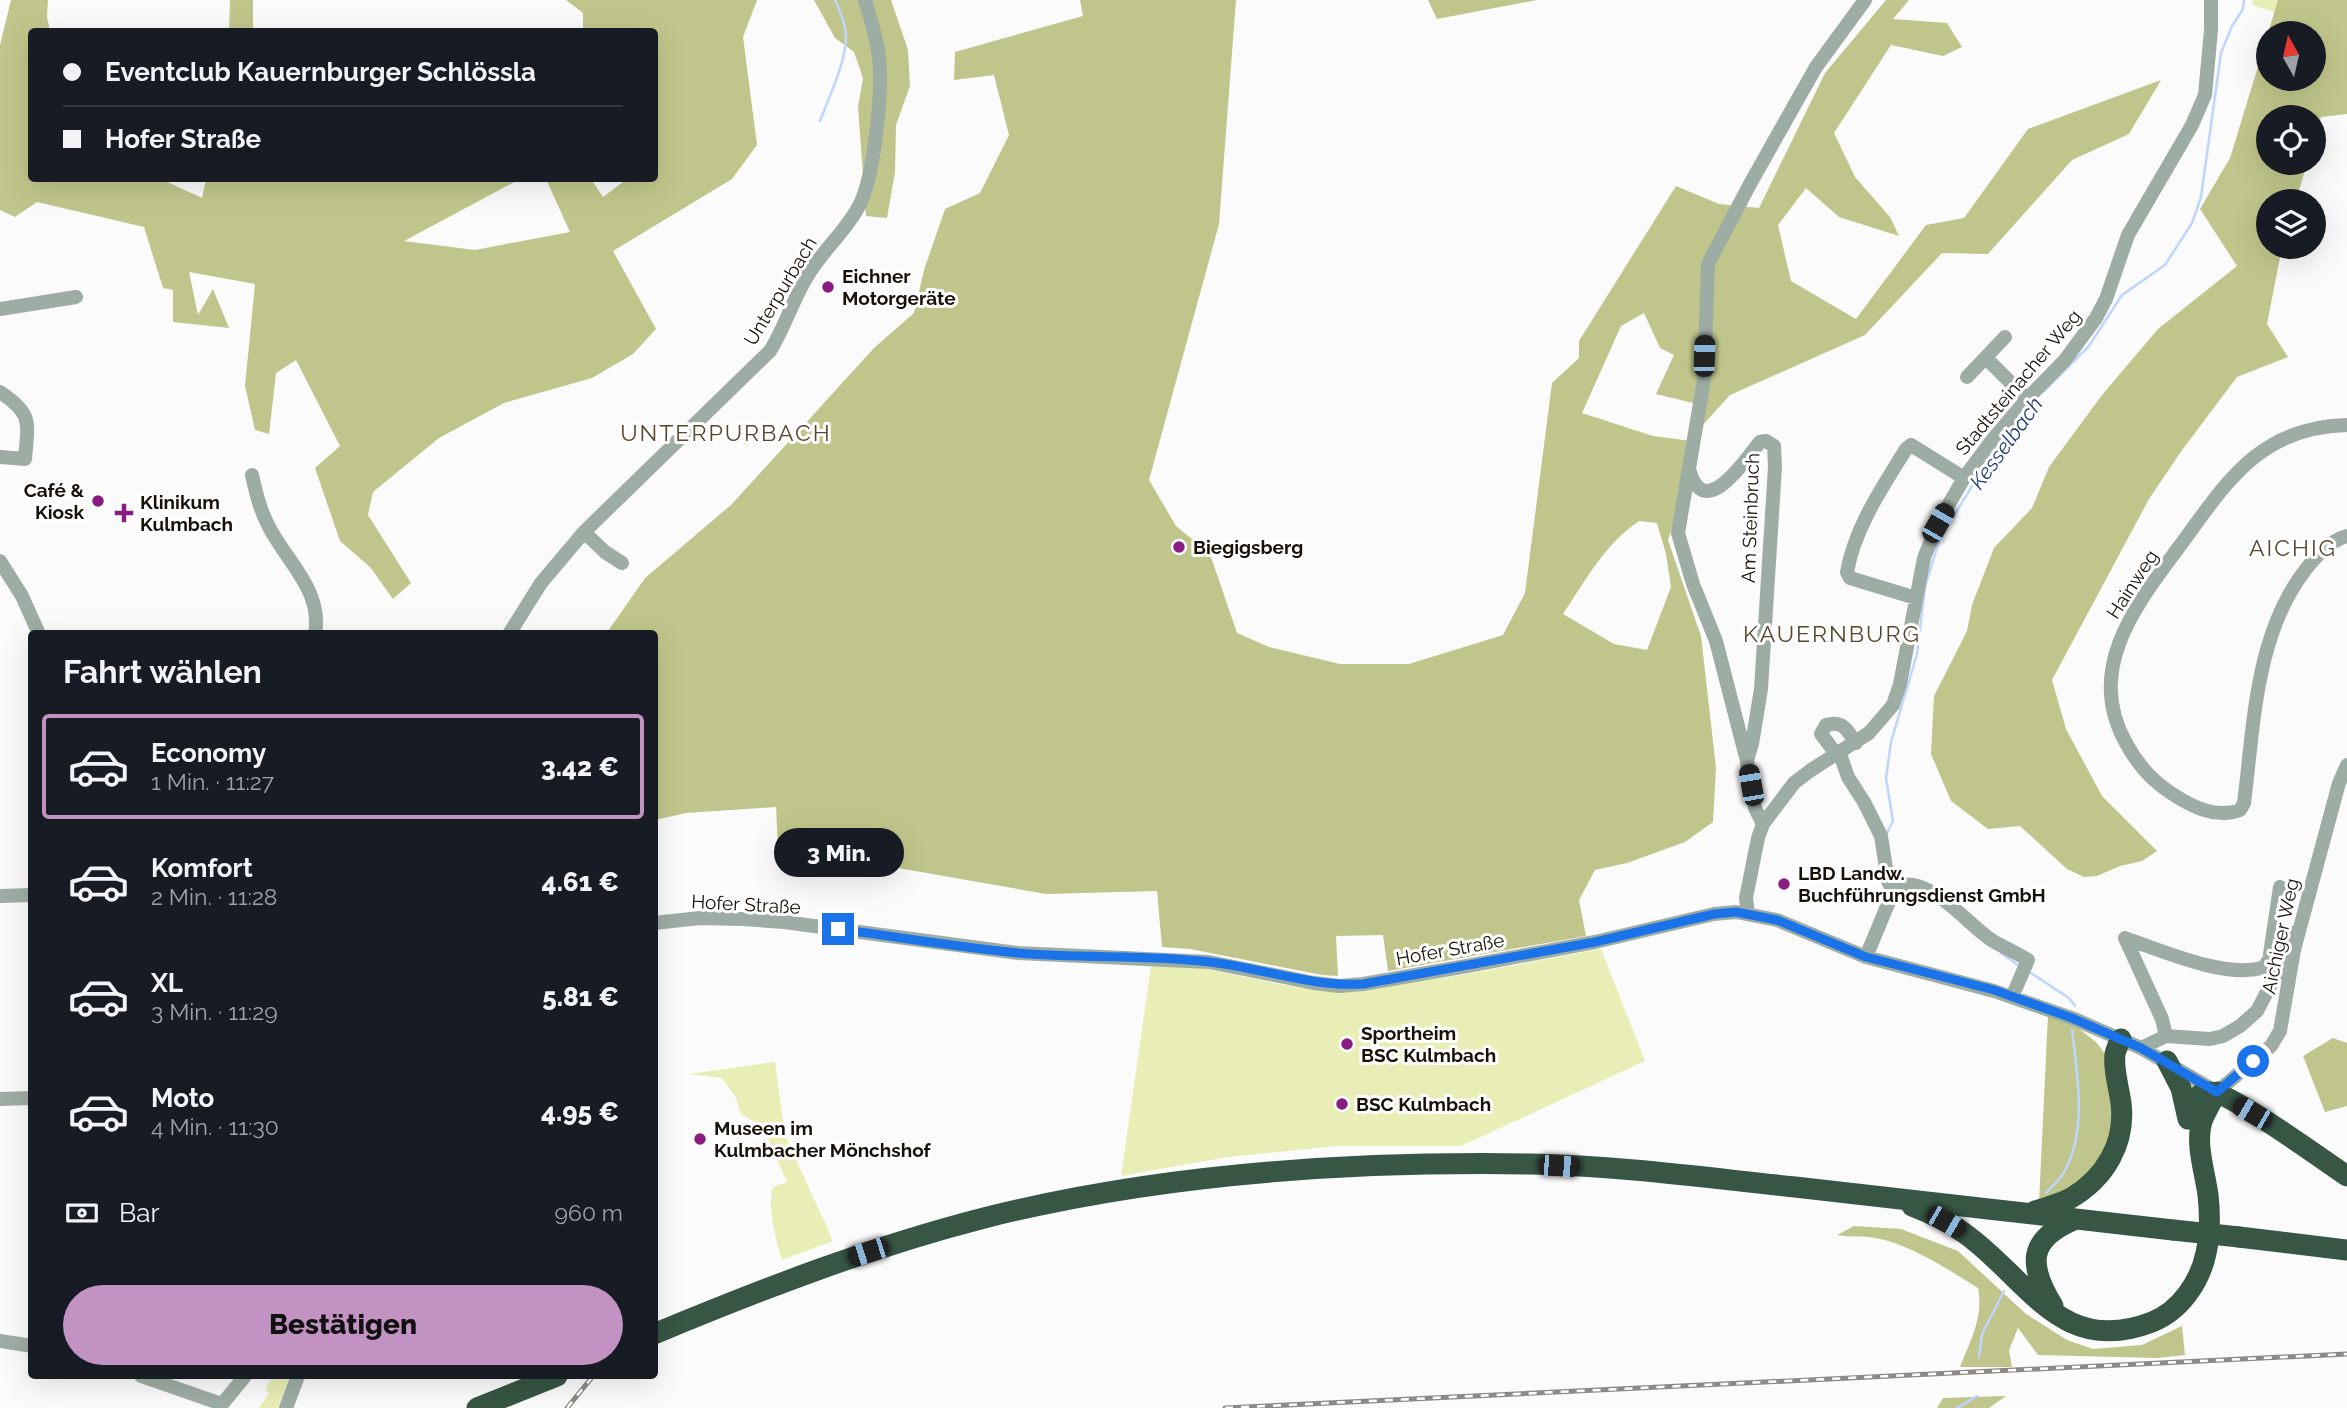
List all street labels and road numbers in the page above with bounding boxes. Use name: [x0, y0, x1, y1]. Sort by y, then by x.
street label: Unterpurbach: [739, 233, 821, 349]
street label: Stadtsteinacher Weg: [1951, 305, 2085, 459]
street label: Am Steinbruch: [1737, 453, 1763, 583]
street label: Hainweg: [2102, 546, 2162, 622]
street label: Aichiger Weg: [2257, 876, 2303, 996]
street label: Hofer Straße: [691, 890, 801, 918]
street label: Hofer Straße: [1394, 929, 1506, 969]

